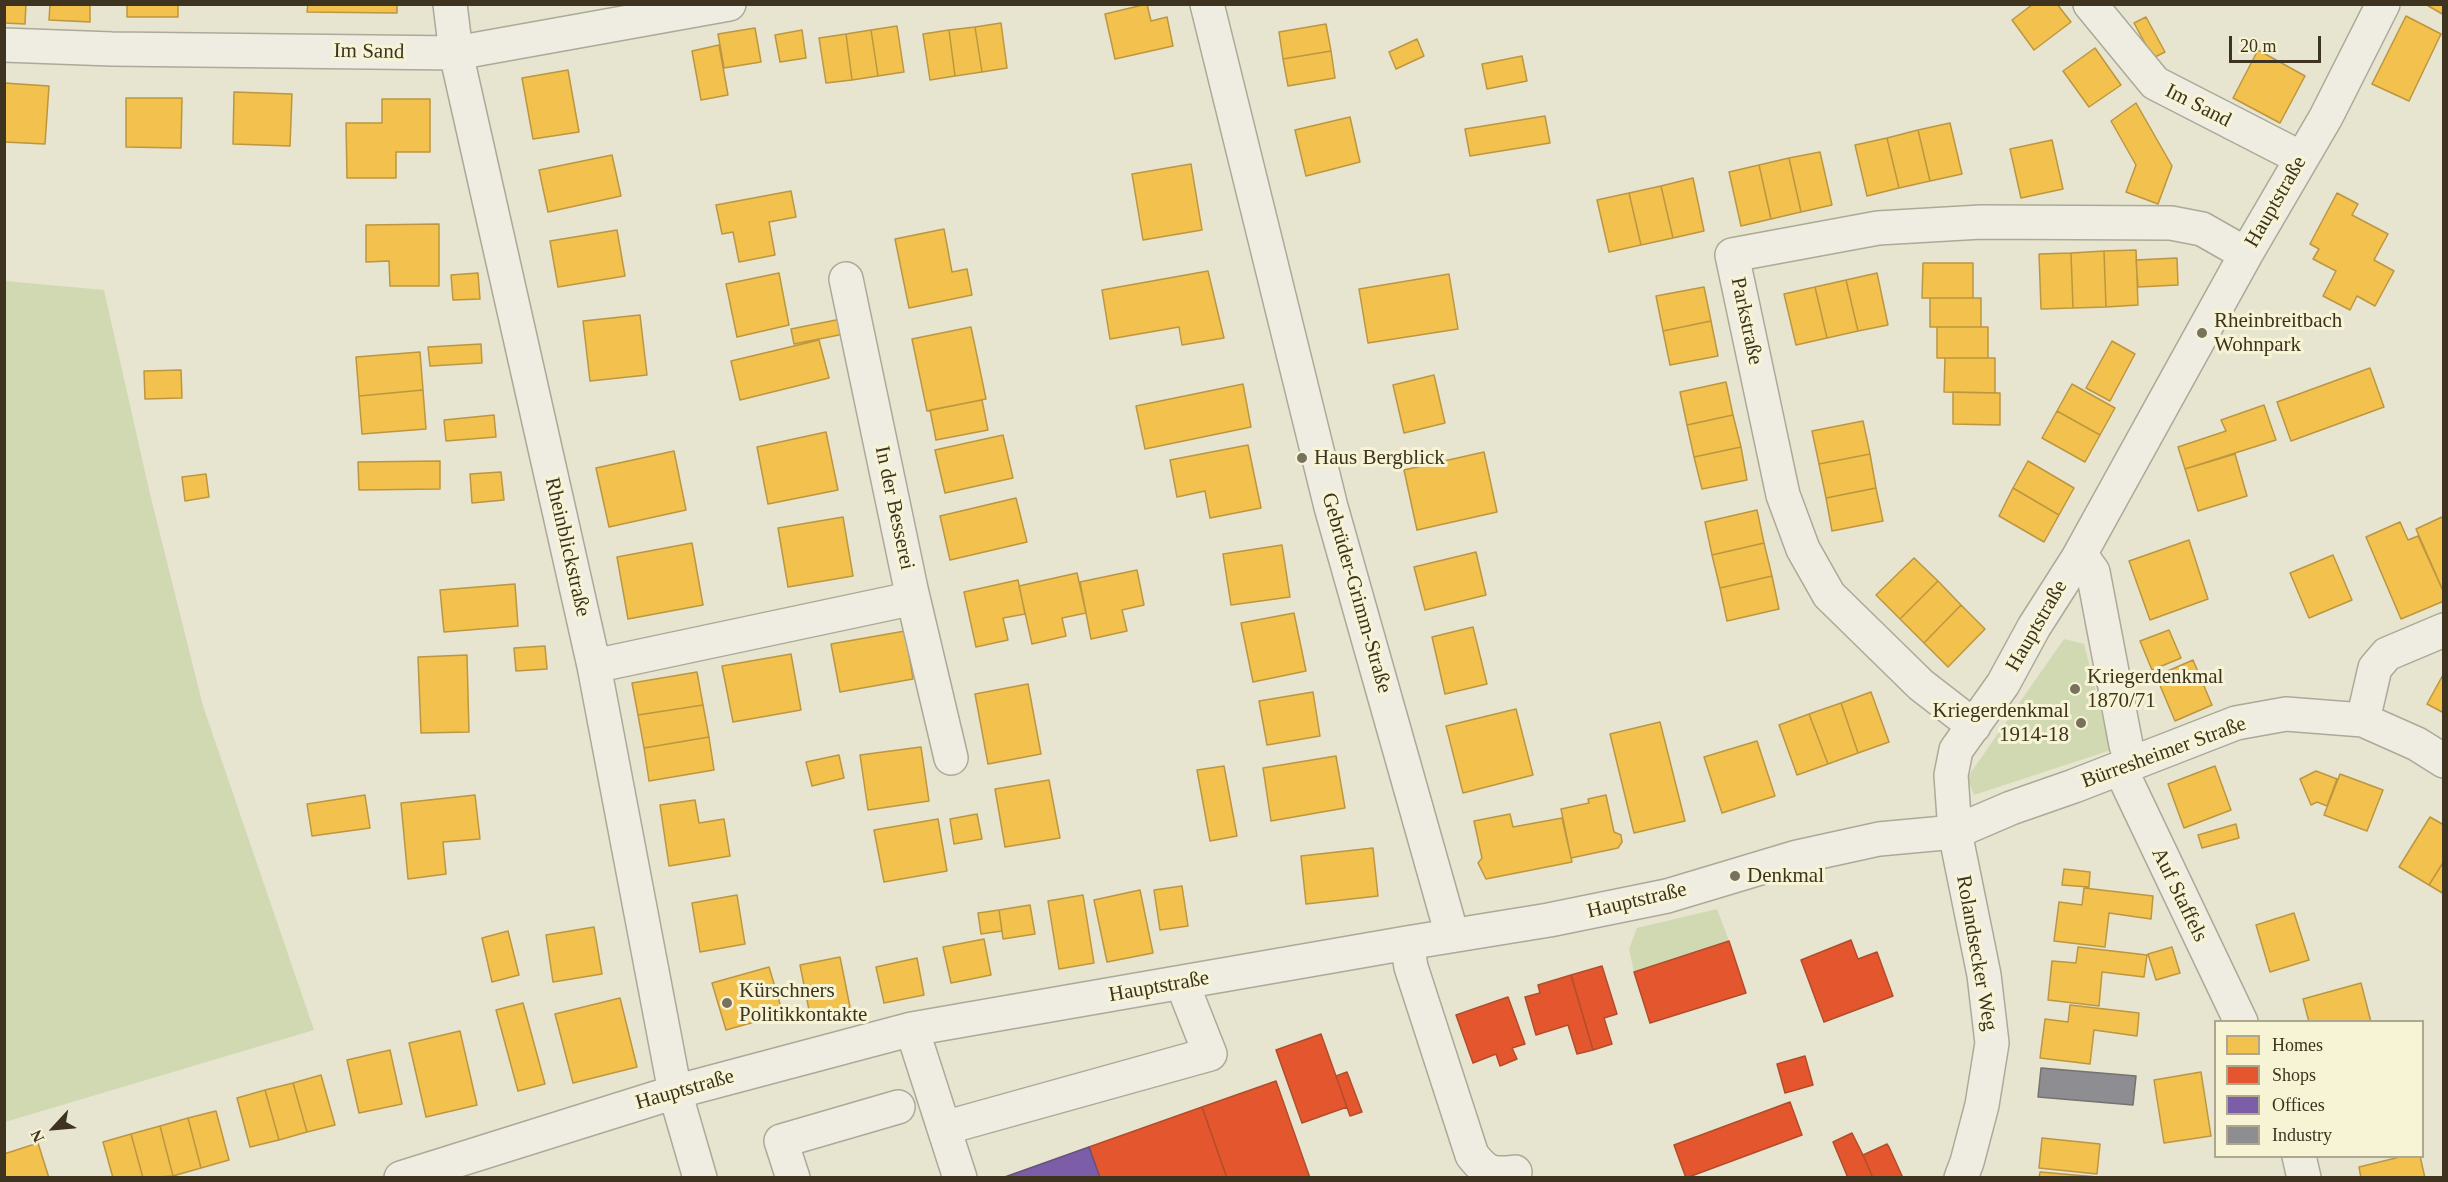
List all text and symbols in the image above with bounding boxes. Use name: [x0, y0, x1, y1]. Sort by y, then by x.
scale bar: [2232, 24, 2324, 62]
text: 20 m: [2240, 36, 2277, 56]
street label: Im Sand: [333, 39, 405, 65]
street label: Im Sand: [2161, 79, 2235, 133]
street label: Hauptstraße: [2240, 152, 2312, 252]
street label: Parkstraße: [1724, 275, 1768, 367]
place label: Rheinbreitbach Wohnpark: [2214, 308, 2342, 358]
marker: Rheinbreitbach Wohnpark: [2195, 326, 2209, 340]
street label: In der Besserei: [869, 444, 919, 572]
place label: Haus Bergblick: [1314, 445, 1445, 471]
marker: Haus Bergblick: [1295, 451, 1309, 465]
street label: Rheinblickstraße: [539, 475, 595, 619]
street label: Gebrüder-Grimm-Straße: [1315, 490, 1397, 696]
street label: Hauptstraße: [2001, 576, 2073, 676]
place label: Kriegerdenkmal 1870/71: [2087, 664, 2223, 714]
marker: Kriegerdenkmal 1870/71: [2068, 682, 2082, 696]
place label: Kriegerdenkmal 1914-18: [1933, 698, 2069, 748]
street label: Bürresheimer Straße: [2078, 712, 2250, 794]
marker: Kriegerdenkmal 1914-18: [2074, 716, 2088, 730]
street label: Auf Staffels: [2145, 844, 2213, 946]
place label: Denkmal: [1747, 863, 1824, 889]
marker: Denkmal: [1728, 869, 1742, 883]
street label: Rolandsecker Weg: [1950, 873, 2002, 1033]
street label: Hauptstraße: [1585, 877, 1689, 925]
street label: Hauptstraße: [1107, 966, 1211, 1008]
place label: Kürschners Politikkontakte: [739, 978, 867, 1028]
marker: Kürschners Politikkontakte: [720, 996, 734, 1010]
legend: [2214, 1020, 2424, 1158]
text: Homes: [2272, 1035, 2323, 1055]
street label: Hauptstraße: [633, 1064, 737, 1116]
text: Shops: [2272, 1065, 2316, 1085]
text: Offices: [2272, 1095, 2325, 1115]
north arrow: [24, 1098, 84, 1158]
text: Industry: [2272, 1125, 2332, 1145]
text: N: [27, 1127, 48, 1145]

